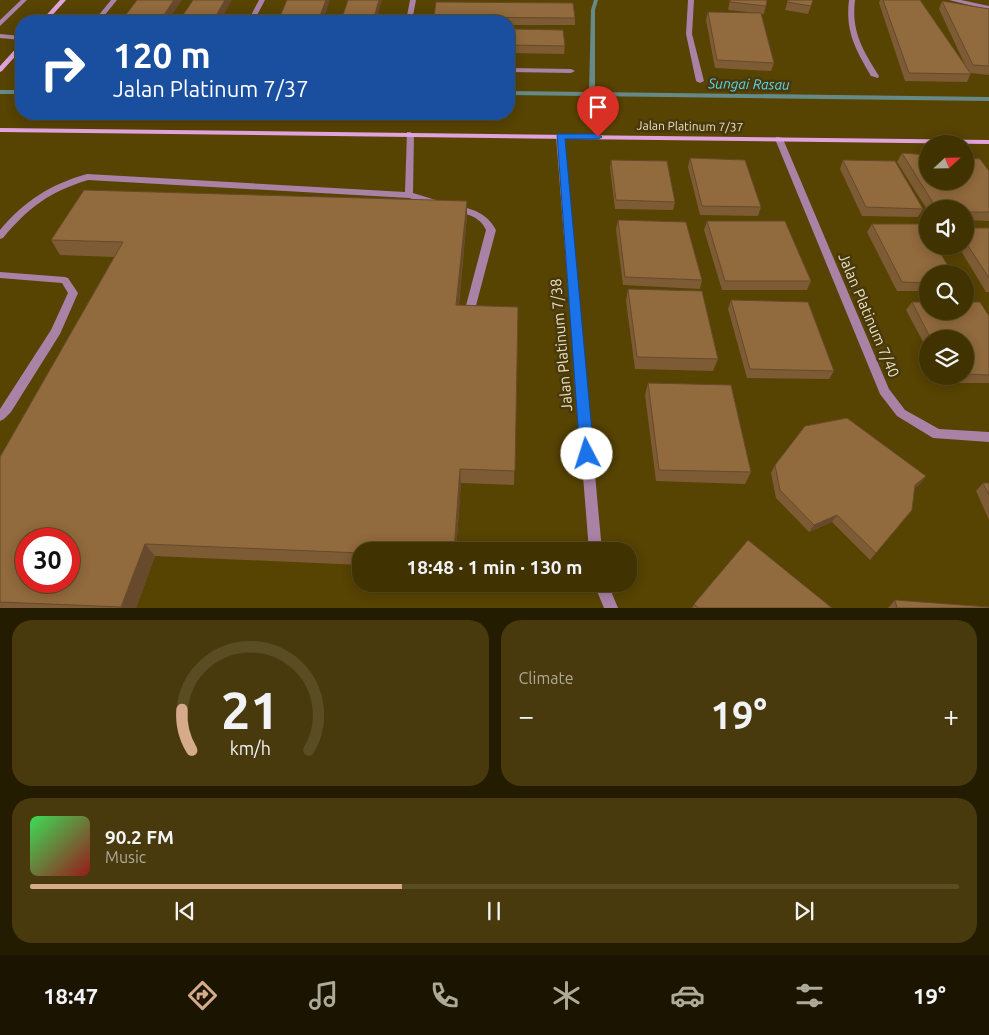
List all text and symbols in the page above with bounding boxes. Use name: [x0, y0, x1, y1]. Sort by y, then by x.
icon: right: [30, 35, 95, 100]
text: 120 m: [113, 35, 211, 75]
water label: Sungai Rasau: [707, 75, 790, 93]
text: Jalan Platinum 7/37: [113, 76, 309, 101]
pin: [577, 86, 619, 137]
icon: arrive: [584, 93, 612, 121]
street label: Jalan Platinum 7/37: [637, 119, 743, 133]
north arrow: [919, 135, 974, 190]
map controls: [919, 135, 974, 385]
button: sound: [919, 200, 974, 255]
street label: Jalan Platinum 7/40: [835, 250, 903, 380]
button: search: [919, 265, 974, 320]
street label: Jalan Platinum 7/38: [547, 278, 575, 412]
button: layers: [919, 330, 974, 385]
position arrow: [560, 427, 612, 479]
speed limit sign: 30: [15, 528, 80, 593]
text: 18:48 · 1 min · 130 m: [407, 556, 582, 578]
text: Climate: [519, 669, 574, 687]
text: 21: [221, 681, 280, 739]
text: 19°: [711, 694, 767, 736]
text: −: [519, 700, 534, 731]
text: +: [943, 700, 959, 731]
text: km/h: [230, 738, 271, 758]
text: 90.2 FM: [105, 826, 174, 848]
text: Music: [105, 848, 146, 866]
icon: previous: [171, 897, 199, 925]
icon: pause: [480, 897, 508, 925]
icon: next: [790, 897, 818, 925]
icon: directions: [185, 978, 220, 1013]
icon: music: [306, 978, 341, 1013]
icon: phone: [427, 978, 462, 1013]
icon: climate: [549, 978, 584, 1013]
icon: car: [670, 978, 705, 1013]
icon: filters: [792, 978, 827, 1013]
text: 18:47: [43, 983, 98, 1008]
text: 19°: [913, 983, 946, 1008]

